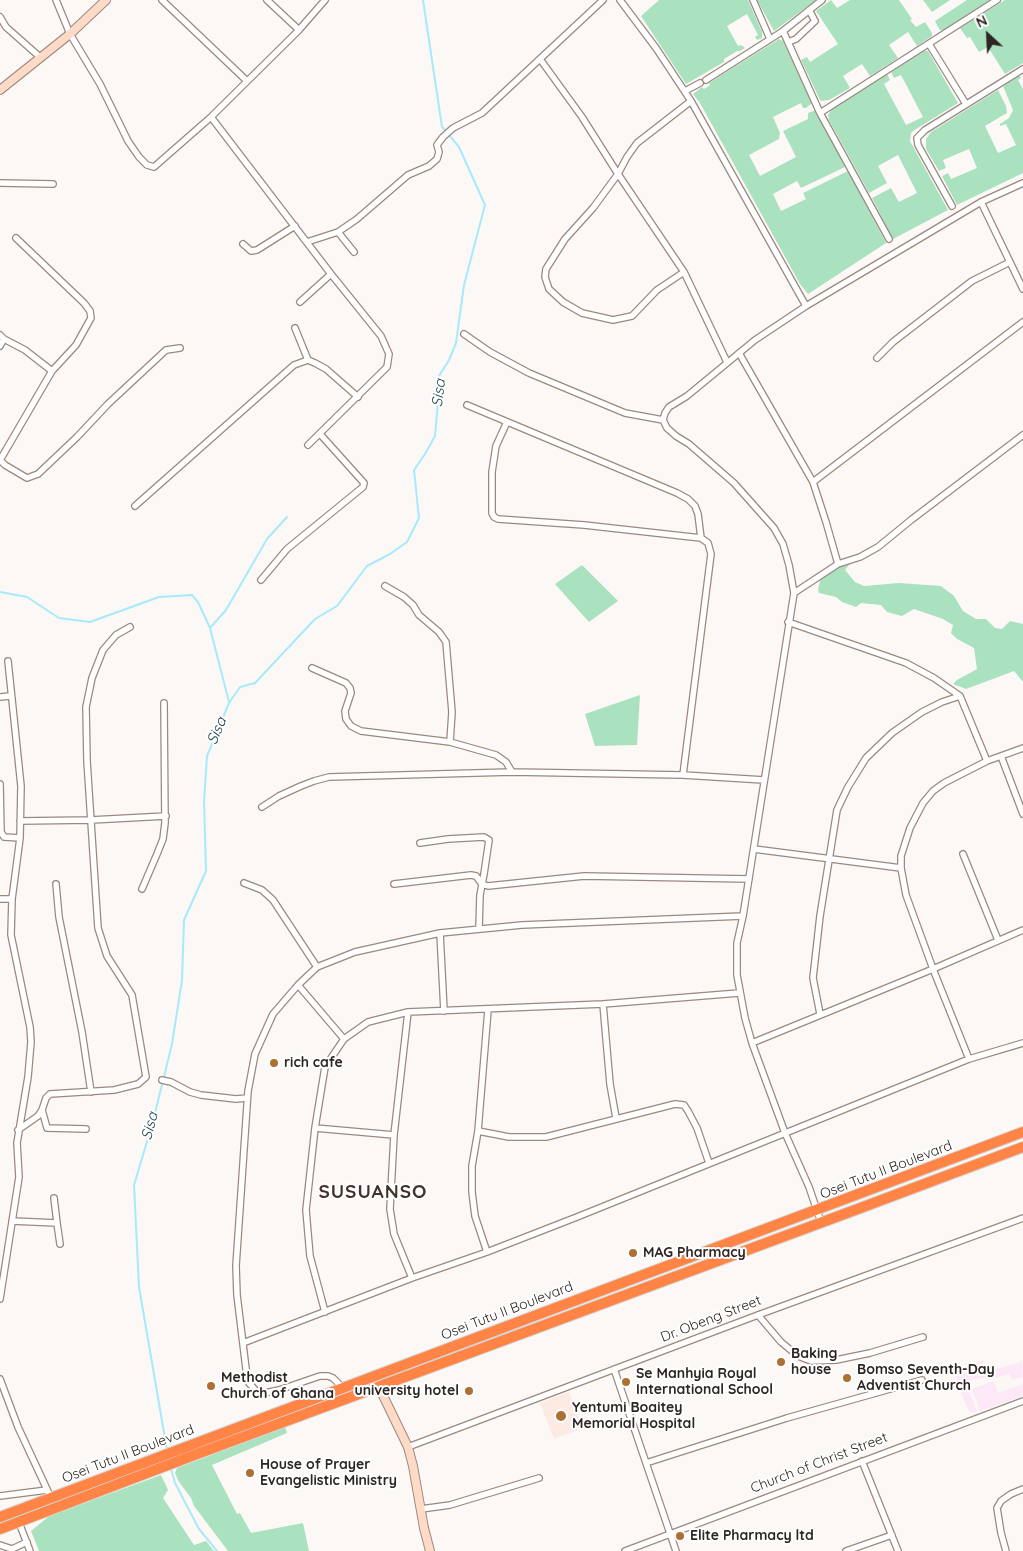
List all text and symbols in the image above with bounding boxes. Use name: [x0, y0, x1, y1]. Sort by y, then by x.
north arrow: [963, 10, 1013, 60]
text: N: [973, 11, 990, 32]
water label: Sisa: [428, 378, 450, 408]
water label: Sisa: [203, 715, 231, 747]
place label: rich cafe: [284, 1055, 343, 1071]
marker: rich cafe: [268, 1057, 280, 1069]
water label: Sisa: [138, 1110, 162, 1142]
street label: Osei Tutu II Boulevard: [818, 1137, 954, 1203]
district label: SUSUANSO: [318, 1181, 428, 1203]
place label: MAG Pharmacy: [643, 1245, 746, 1261]
marker: MAG Pharmacy: [627, 1247, 639, 1259]
street label: Osei Tutu II Boulevard: [439, 1278, 575, 1344]
street label: Dr. Obeng Street: [658, 1292, 764, 1346]
place label: Baking house: [791, 1346, 838, 1378]
marker: Baking house: [775, 1356, 787, 1368]
place label: Bomso Seventh-Day Adventist Church: [857, 1362, 995, 1394]
place label: Se Manhyia Royal International School: [636, 1366, 773, 1398]
place label: Methodist Church of Ghana: [221, 1370, 334, 1402]
marker: Bomso Seventh-Day Adventist Church: [841, 1372, 853, 1384]
marker: Se Manhyia Royal International School: [620, 1376, 632, 1388]
marker: Methodist Church of Ghana: [205, 1380, 217, 1392]
place label: university hotel: [354, 1383, 459, 1399]
marker: university hotel: [463, 1385, 475, 1397]
place label: Yentumi Boaitey Memorial Hospital: [572, 1400, 695, 1432]
marker: Yentumi Boaitey Memorial Hospital: [554, 1409, 568, 1423]
street label: Osei Tutu II Boulevard: [60, 1421, 196, 1487]
street label: Church of Christ Street: [748, 1429, 890, 1497]
place label: House of Prayer Evangelistic Ministry: [260, 1457, 397, 1490]
marker: House of Prayer Evangelistic Ministry: [244, 1467, 256, 1479]
place label: Elite Pharmacy ltd: [690, 1528, 814, 1544]
marker: Elite Pharmacy ltd: [674, 1530, 686, 1542]

